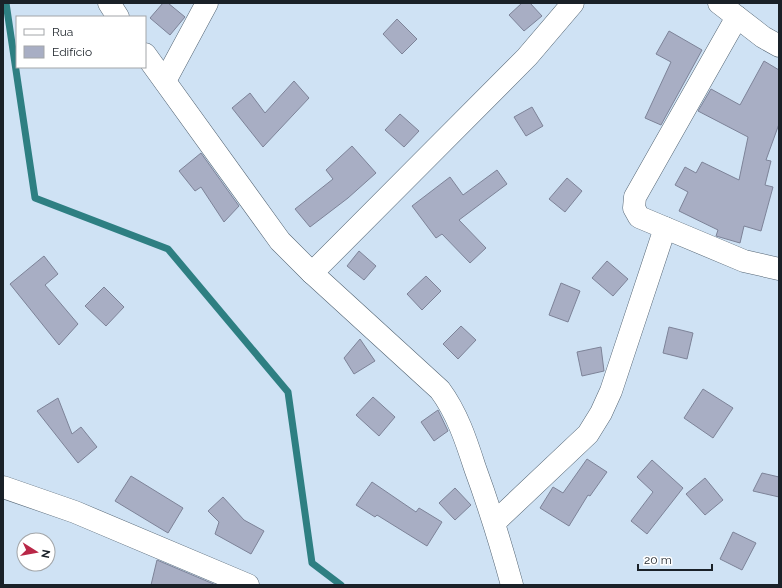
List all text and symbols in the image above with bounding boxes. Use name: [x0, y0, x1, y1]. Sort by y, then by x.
legend: [16, 16, 146, 68]
text: Rua: [52, 25, 73, 39]
text: Edifício: [52, 45, 92, 59]
north arrow: [16, 532, 56, 572]
scale bar: [638, 546, 712, 572]
text: N: [38, 548, 53, 559]
text: 20 m: [644, 553, 672, 567]

